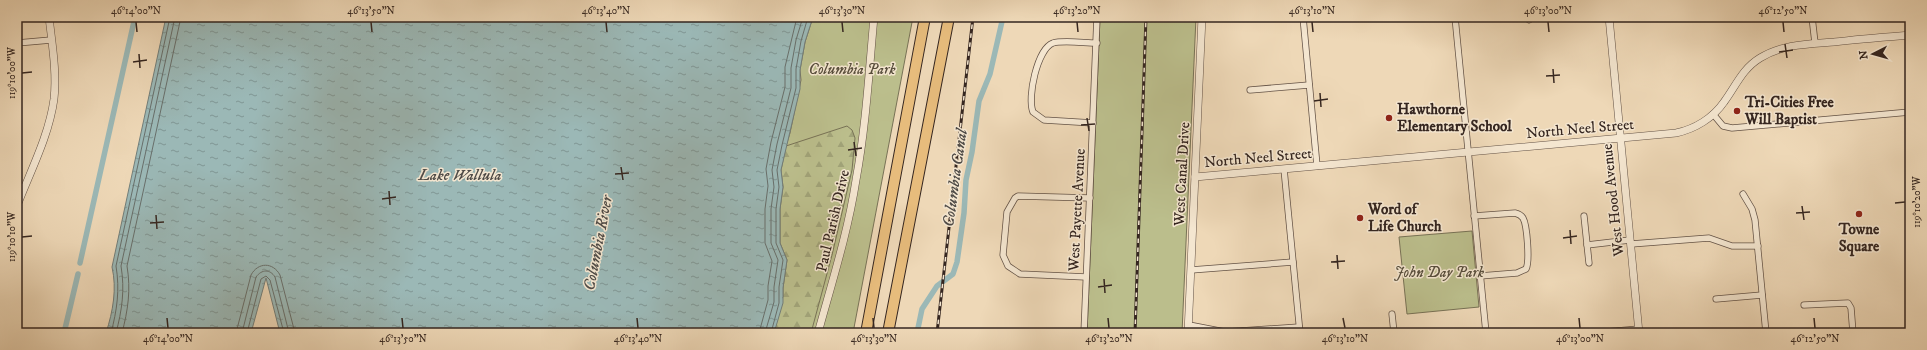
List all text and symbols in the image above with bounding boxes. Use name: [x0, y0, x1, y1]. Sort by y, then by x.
text: 46°14'00"N: [111, 5, 161, 17]
text: 46°13'50"N: [347, 5, 395, 17]
text: 46°13'40"N: [582, 5, 630, 17]
text: 46°13'30"N: [819, 5, 865, 17]
text: 46°13'20"N: [1053, 5, 1101, 17]
text: 46°13'10"N: [1289, 5, 1335, 17]
text: 46°13'00"N: [1524, 5, 1572, 17]
text: 46°12'50"N: [1759, 5, 1807, 17]
north arrow: [1853, 34, 1893, 74]
text: 119°10'00"W: [6, 46, 18, 99]
text: N: [1857, 50, 1871, 60]
park label: Columbia Park: [808, 60, 896, 79]
place label: Tri-Cities Free Will Baptist: [1744, 93, 1834, 129]
place label: Hawthorne Elementary School: [1397, 100, 1512, 136]
marker: Tri-Cities Free Will Baptist: [1732, 106, 1742, 116]
marker: Hawthorne Elementary School: [1384, 113, 1394, 123]
street label: North Neel Street: [1525, 115, 1635, 143]
street label: West Canal Drive: [1170, 122, 1194, 227]
water label: Columbia Canal: [938, 126, 972, 228]
street label: West Hood Avenue: [1598, 143, 1628, 258]
street label: North Neel Street: [1203, 144, 1313, 172]
street label: West Payette Avenue: [1064, 148, 1090, 273]
water label: Lake Wallula: [418, 165, 502, 185]
street label: Paul Parish Drive: [812, 168, 854, 274]
text: 119°10'20"W: [1911, 175, 1923, 228]
water label: Columbia River: [579, 193, 617, 292]
place label: Word of Life Church: [1367, 200, 1442, 236]
marker: Towne Square: [1854, 209, 1864, 219]
text: 119°10'10"W: [6, 211, 18, 262]
marker: Word of Life Church: [1355, 213, 1365, 223]
place label: Towne Square: [1838, 220, 1880, 257]
park label: John Day Park: [1394, 263, 1485, 282]
text: 46°14'00"N: [143, 333, 193, 345]
text: 46°13'50"N: [379, 333, 427, 345]
text: 46°13'40"N: [614, 333, 662, 345]
text: 46°13'30"N: [851, 333, 897, 345]
text: 46°13'20"N: [1085, 333, 1133, 345]
text: 46°13'10"N: [1322, 333, 1368, 345]
text: 46°13'00"N: [1556, 333, 1604, 345]
text: 46°12'50"N: [1791, 333, 1839, 345]

